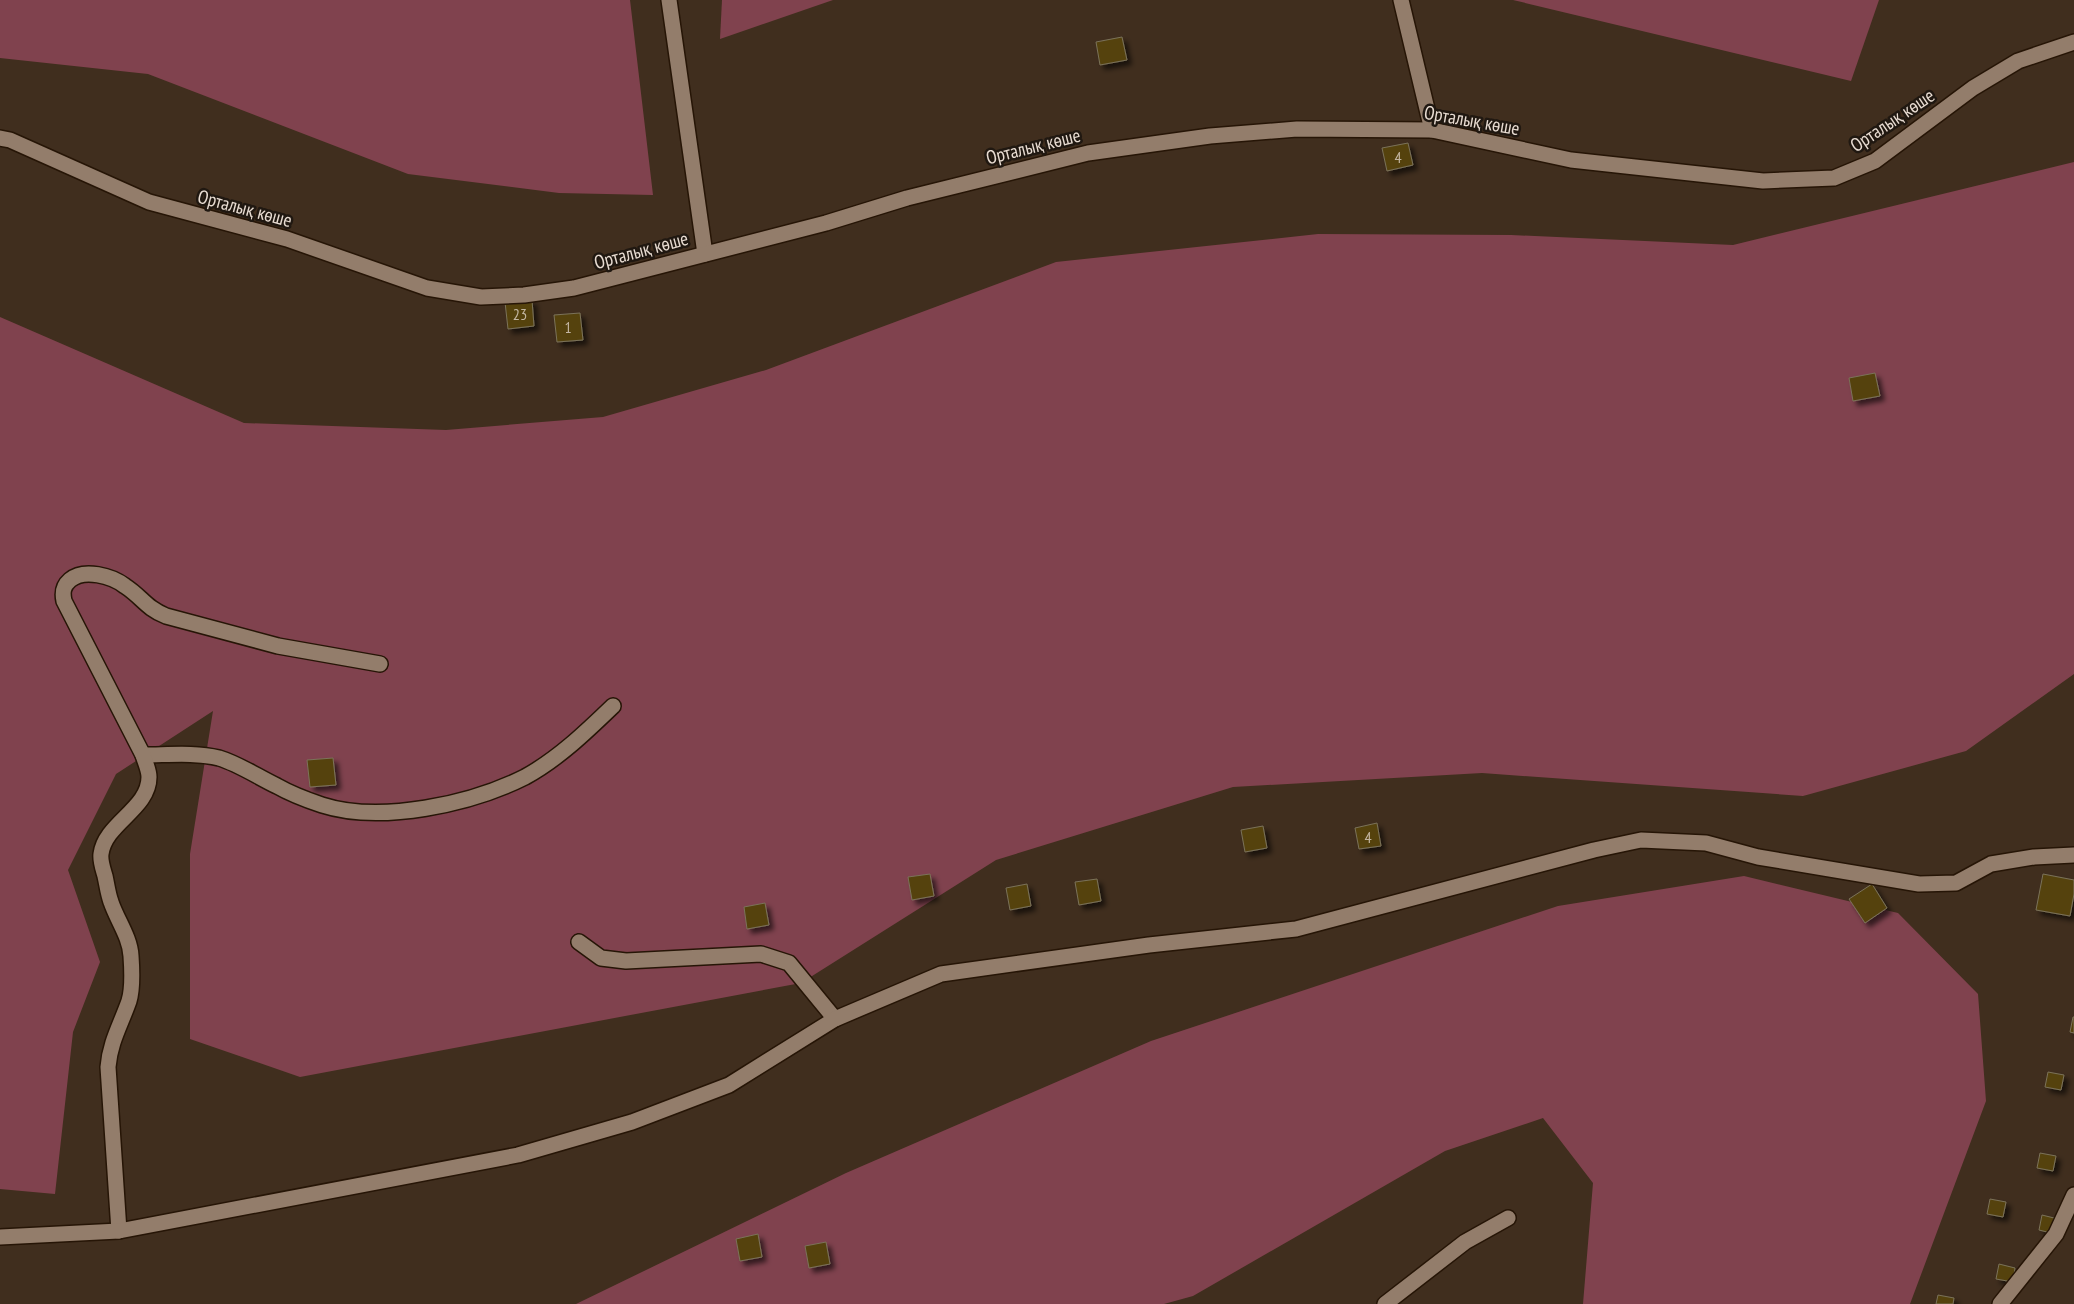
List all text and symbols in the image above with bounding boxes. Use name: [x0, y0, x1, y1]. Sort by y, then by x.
street label: Орталық көше: [1845, 83, 1939, 157]
street label: Орталық көше: [1422, 100, 1522, 140]
street label: Орталық көше: [983, 123, 1083, 169]
house number: 4: [1394, 147, 1402, 167]
street label: Орталық көше: [195, 184, 295, 232]
street label: Орталық көше: [591, 226, 691, 274]
house number: 23: [513, 304, 527, 324]
house number: 1: [564, 317, 572, 337]
house number: 4: [1364, 827, 1372, 847]

